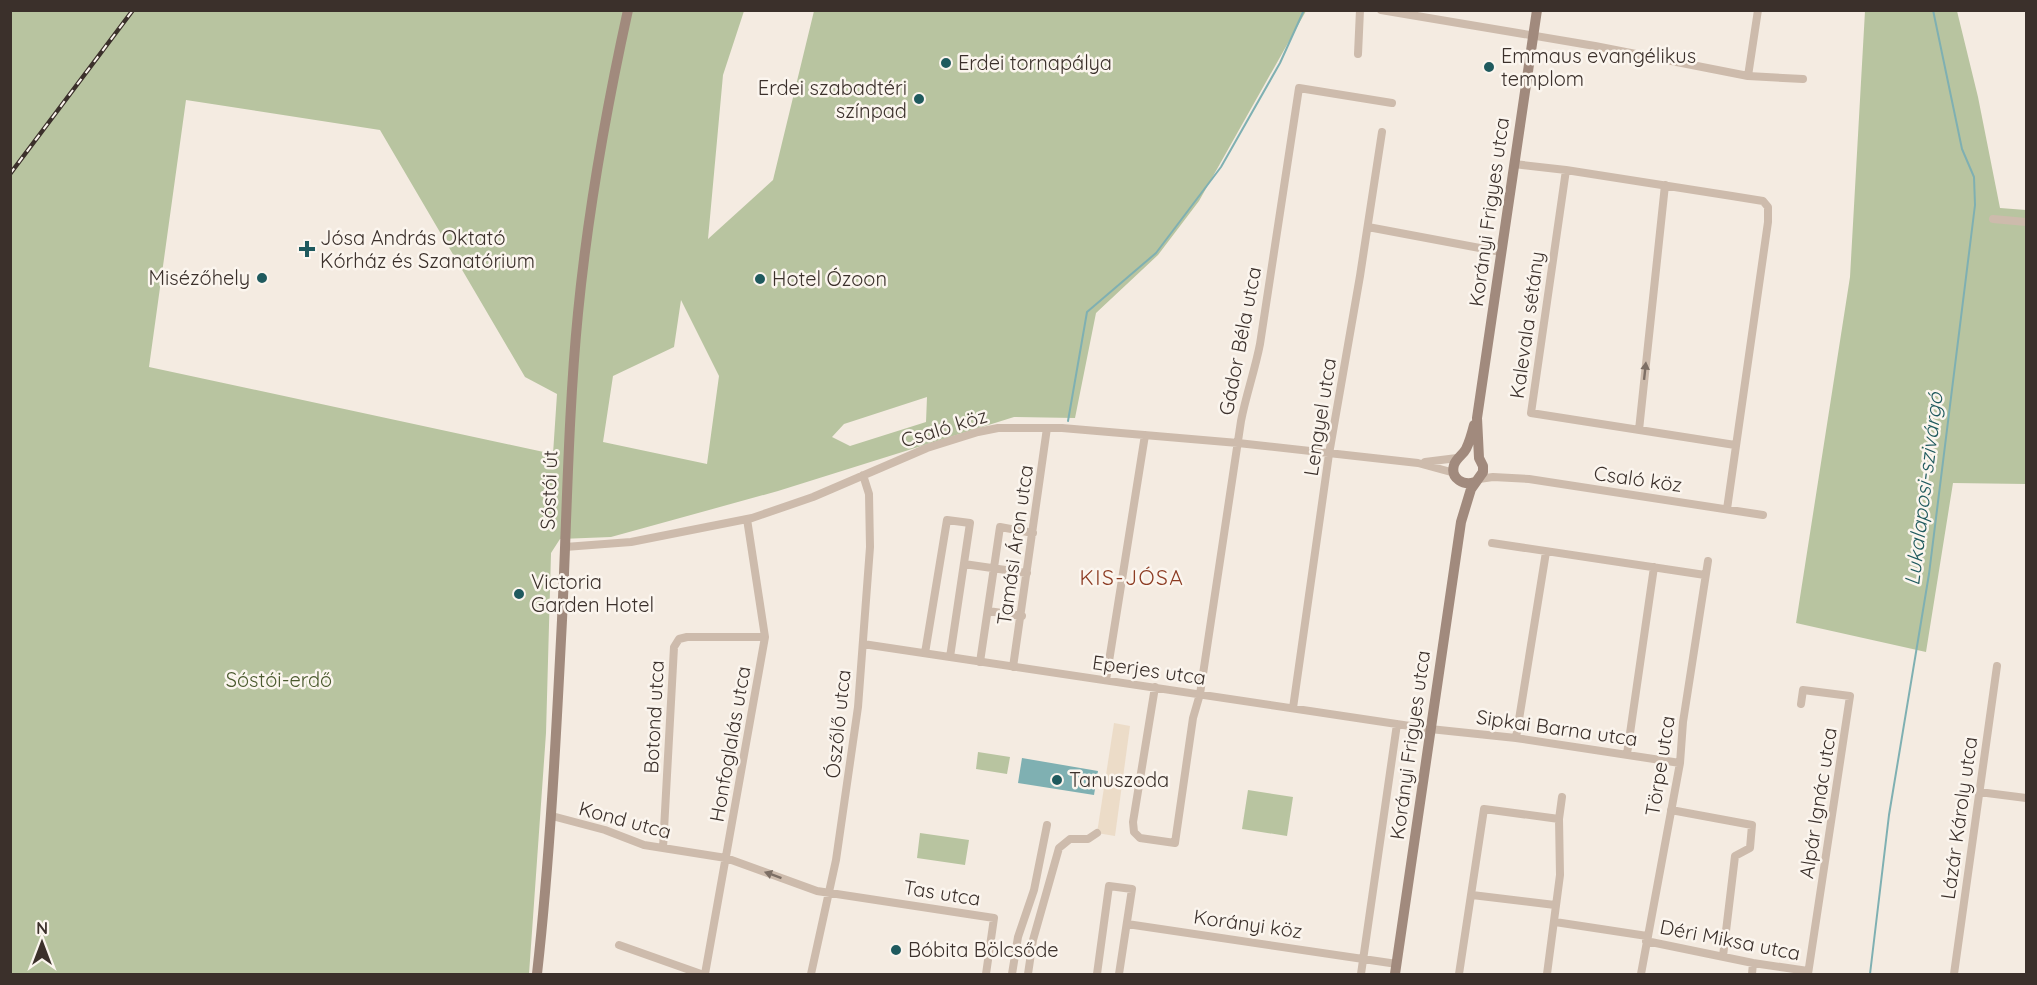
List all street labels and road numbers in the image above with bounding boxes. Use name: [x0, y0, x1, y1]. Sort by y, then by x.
street label: Korányi Frigyes utca: [1463, 116, 1514, 308]
street label: Kalevala sétány: [1504, 250, 1549, 400]
street label: Gádor Béla utca: [1213, 265, 1266, 417]
street label: Lengyel utca: [1298, 356, 1341, 478]
street label: Csaló köz: [898, 403, 990, 452]
street label: Sóstói út: [535, 450, 562, 530]
street label: Csaló köz: [1592, 460, 1684, 497]
street label: Tamási Áron utca: [991, 463, 1038, 627]
street label: Eperjes utca: [1091, 649, 1207, 690]
street label: Korányi Frigyes utca: [1384, 649, 1435, 841]
street label: Botond utca: [638, 660, 669, 774]
street label: Honfoglalás utca: [703, 664, 756, 824]
street label: Ószőlő utca: [819, 668, 856, 779]
street label: Sipkai Barna utca: [1475, 704, 1639, 751]
street label: Törpe utca: [1639, 714, 1680, 818]
street label: Alpár Ignác utca: [1793, 726, 1842, 880]
street label: Lázár Károly utca: [1935, 735, 1982, 901]
street label: Kond utca: [576, 795, 674, 844]
street label: Tas utca: [902, 874, 982, 911]
street label: Korányi köz: [1192, 904, 1304, 944]
street label: Déri Miksa utca: [1658, 914, 1802, 965]

